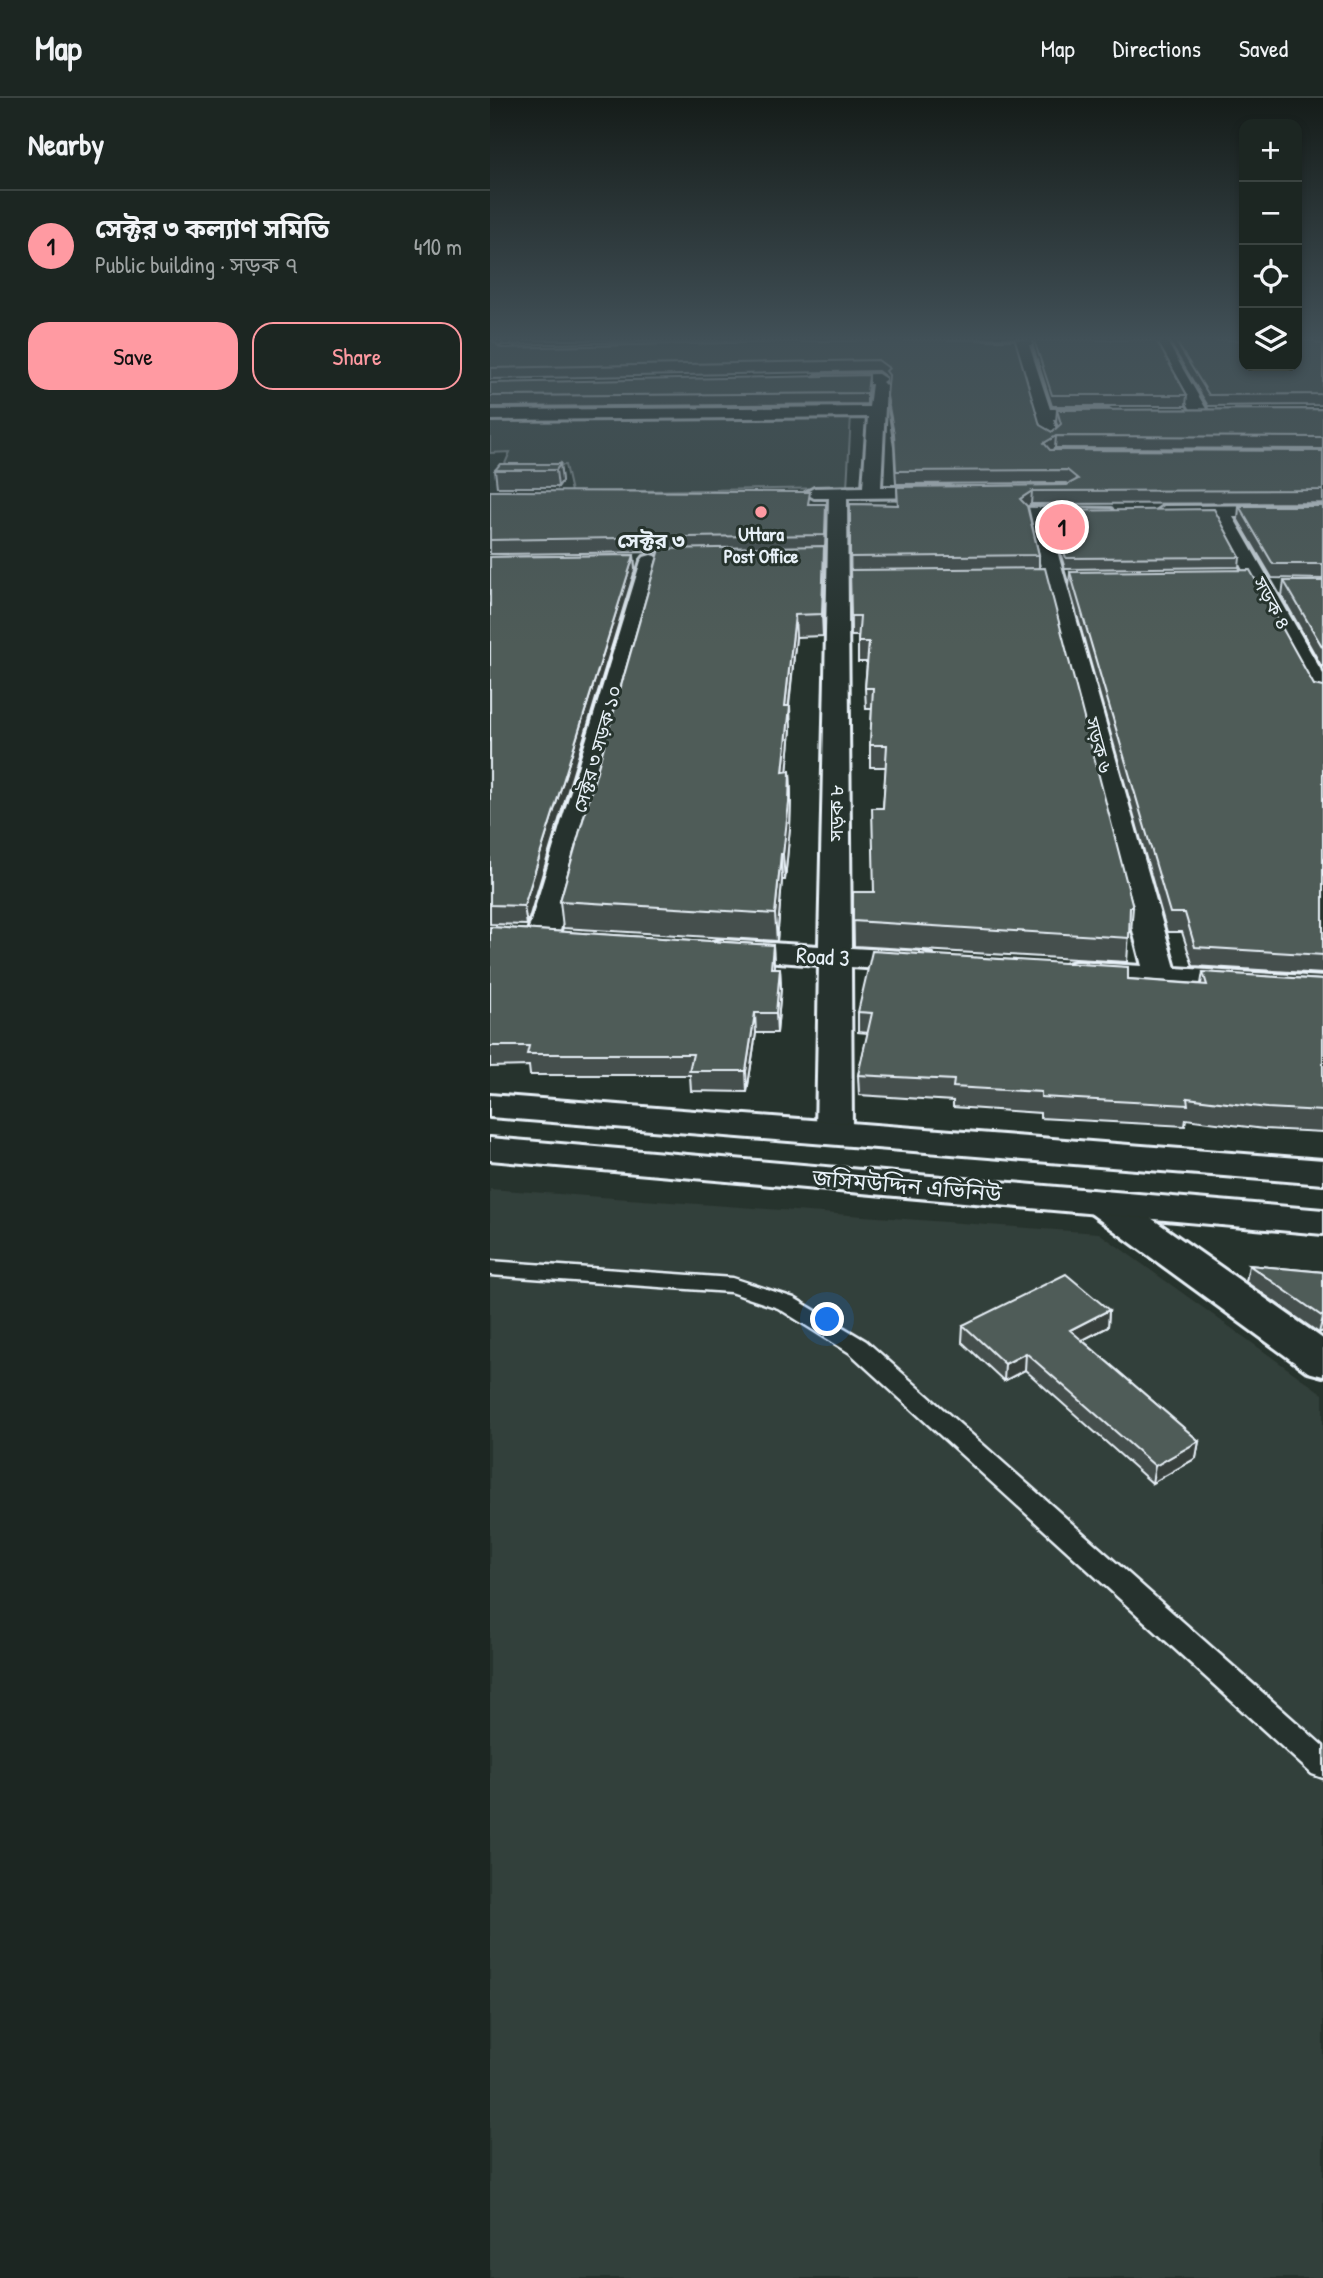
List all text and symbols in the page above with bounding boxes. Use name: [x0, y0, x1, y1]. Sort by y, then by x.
text: Map: [35, 26, 82, 70]
text: Map: [1041, 32, 1075, 64]
text: Directions: [1113, 32, 1201, 64]
text: Saved: [1239, 32, 1288, 64]
map controls: [1239, 119, 1302, 371]
button: +: [1239, 119, 1302, 182]
text: Nearby: [28, 124, 104, 164]
button: −: [1239, 182, 1302, 245]
text: সেক্টর ৩ কল্যাণ সমিতি: [95, 211, 329, 246]
text: 1: [47, 231, 55, 262]
text: 410 m: [414, 231, 462, 262]
button: locate: [1239, 245, 1302, 308]
text: Public building · সড়ক ৭: [95, 249, 298, 280]
button: layers: [1239, 308, 1302, 371]
button: Save: [28, 322, 238, 390]
button: Share: [252, 322, 462, 390]
pin: 1: [1039, 501, 1085, 553]
marker: Uttara Post Office: [753, 504, 769, 520]
place label: Uttara Post Office: [724, 521, 799, 569]
district label: সেক্টর ৩: [617, 526, 685, 555]
street label: সড়ক ৪: [1246, 571, 1297, 634]
street label: সেক্টর ৩ সড়ক ১০: [566, 682, 628, 816]
street label: সড়ক ৬: [1079, 713, 1119, 776]
street label: সড়ক ৮: [823, 785, 849, 842]
street label: Road 3: [795, 939, 851, 973]
street label: জসিমউদ্দিন এভিনিউ: [810, 1161, 1004, 1209]
your location: [810, 1302, 844, 1336]

